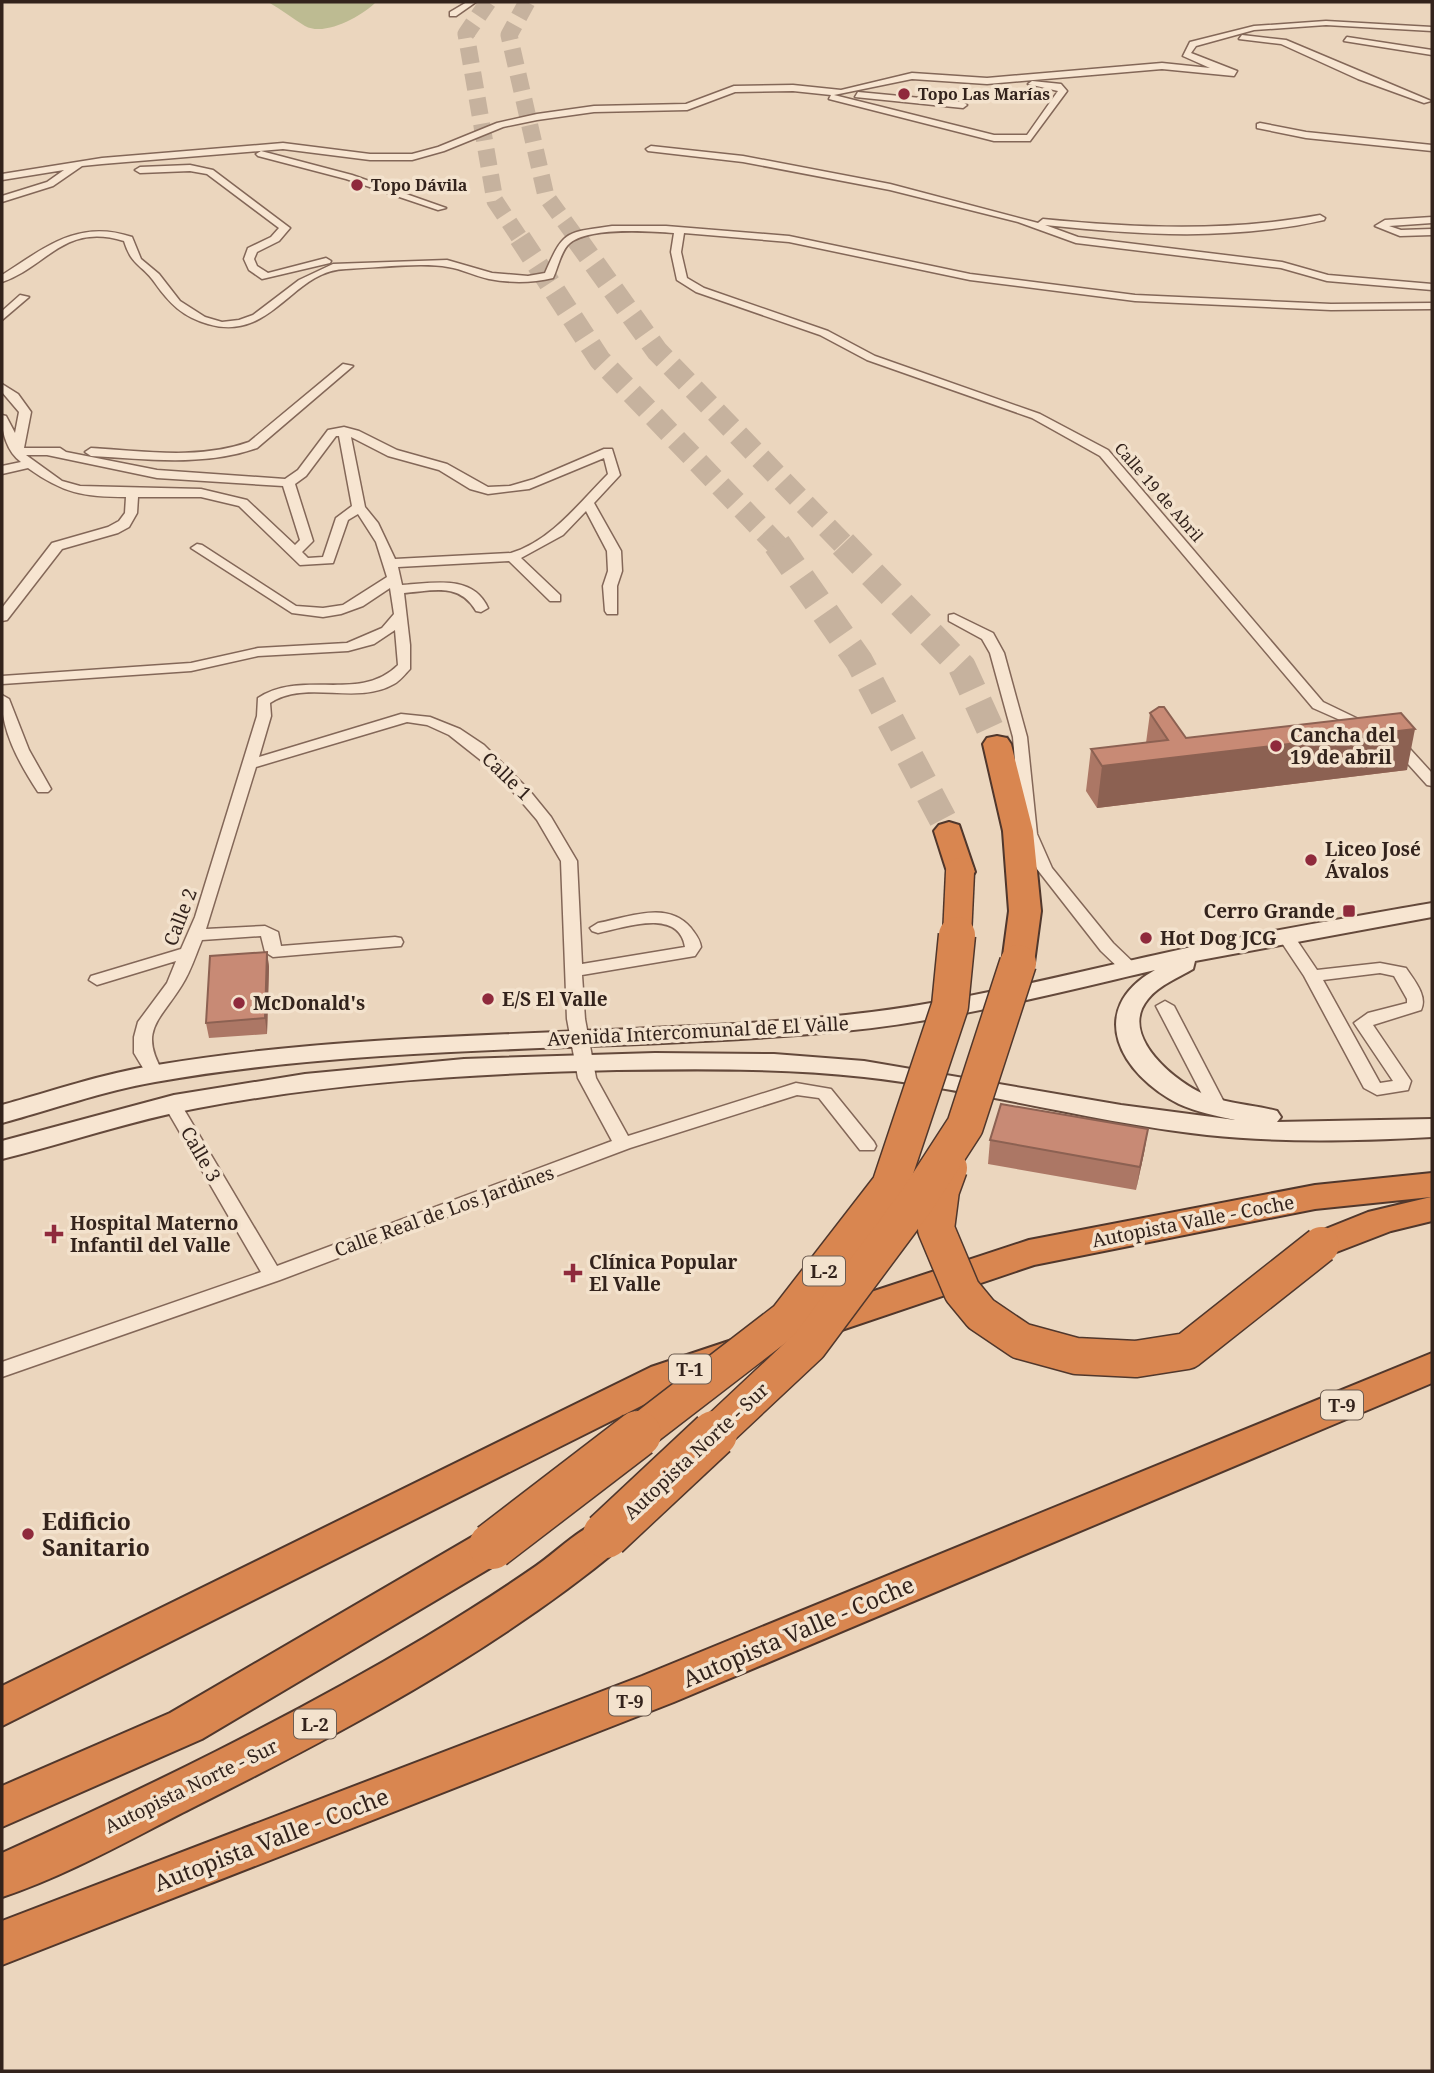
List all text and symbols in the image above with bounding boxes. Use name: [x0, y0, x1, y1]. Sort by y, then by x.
place label: Topo Las Marías: [918, 83, 1050, 105]
marker: Topo Las Marías: [896, 86, 912, 102]
place label: Topo Dávila: [371, 174, 468, 196]
marker: Topo Dávila: [349, 177, 365, 193]
street label: Calle 19 de Abril: [1110, 438, 1208, 546]
place label: Cancha del 19 de abril: [1290, 722, 1396, 770]
marker: Cancha del 19 de abril: [1268, 738, 1284, 754]
street label: Calle 1: [476, 746, 538, 806]
place label: Liceo José Ávalos: [1325, 836, 1421, 884]
marker: Liceo José Ávalos: [1303, 852, 1319, 868]
street label: Calle 2: [157, 884, 203, 950]
place label: Cerro Grande: [1203, 898, 1335, 924]
marker: Cerro Grande: [1341, 903, 1357, 919]
place label: Hot Dog JCG: [1160, 925, 1277, 951]
marker: Hot Dog JCG: [1138, 930, 1154, 946]
place label: E/S El Valle: [502, 986, 608, 1012]
place label: McDonald's: [253, 990, 365, 1016]
marker: E/S El Valle: [480, 991, 496, 1007]
marker: McDonald's: [231, 995, 247, 1011]
street label: Avenida Intercomunal de El Valle: [547, 1010, 849, 1052]
street label: Calle 3: [175, 1122, 227, 1186]
street label: Calle Real de Los Jardines: [331, 1159, 557, 1263]
street label: Autopista Valle - Coche: [1090, 1189, 1296, 1253]
place label: Hospital Materno Infantil del Valle: [70, 1210, 238, 1258]
marker: Hospital Materno Infantil del Valle: [44, 1224, 64, 1244]
place label: Clínica Popular El Valle: [589, 1249, 738, 1297]
road number: L-2: [803, 1256, 845, 1286]
marker: Clínica Popular El Valle: [563, 1263, 583, 1283]
road number: T-1: [669, 1354, 711, 1384]
street label: Autopista Norte - Sur: [618, 1377, 774, 1525]
road number: T-9: [1321, 1390, 1363, 1420]
place label: Edificio Sanitario: [42, 1505, 150, 1563]
marker: Edificio Sanitario: [20, 1526, 36, 1542]
street label: Autopista Valle - Coche: [677, 1568, 919, 1694]
road number: T-9: [609, 1686, 651, 1716]
road number: L-2: [294, 1709, 336, 1738]
street label: Autopista Norte - Sur: [100, 1733, 282, 1839]
street label: Autopista Valle - Coche: [149, 1779, 393, 1899]

